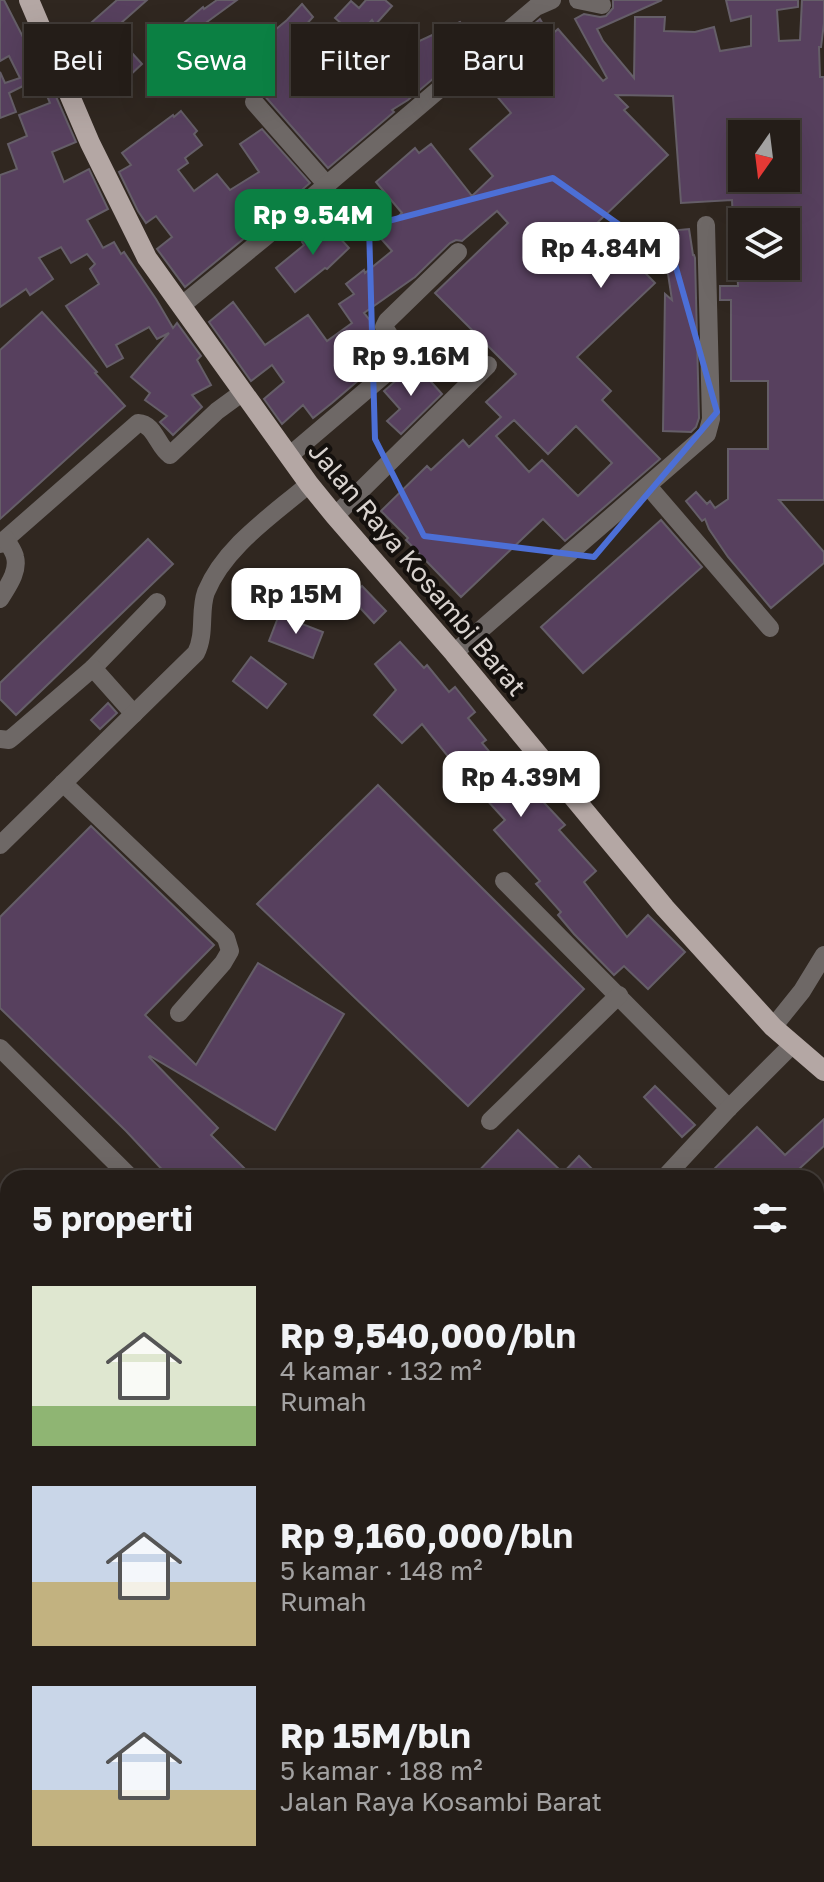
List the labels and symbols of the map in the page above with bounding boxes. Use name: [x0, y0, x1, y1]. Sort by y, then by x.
north arrow: [728, 120, 800, 192]
pin: Rp 9.54M: [230, 189, 396, 257]
pin: Rp 4.84M: [518, 222, 684, 290]
pin: Rp 9.16M: [328, 330, 494, 398]
street label: Jalan Raya Kosambi Barat: [302, 435, 533, 702]
pin: Rp 15M: [231, 568, 361, 636]
pin: Rp 4.39M: [438, 751, 604, 819]

